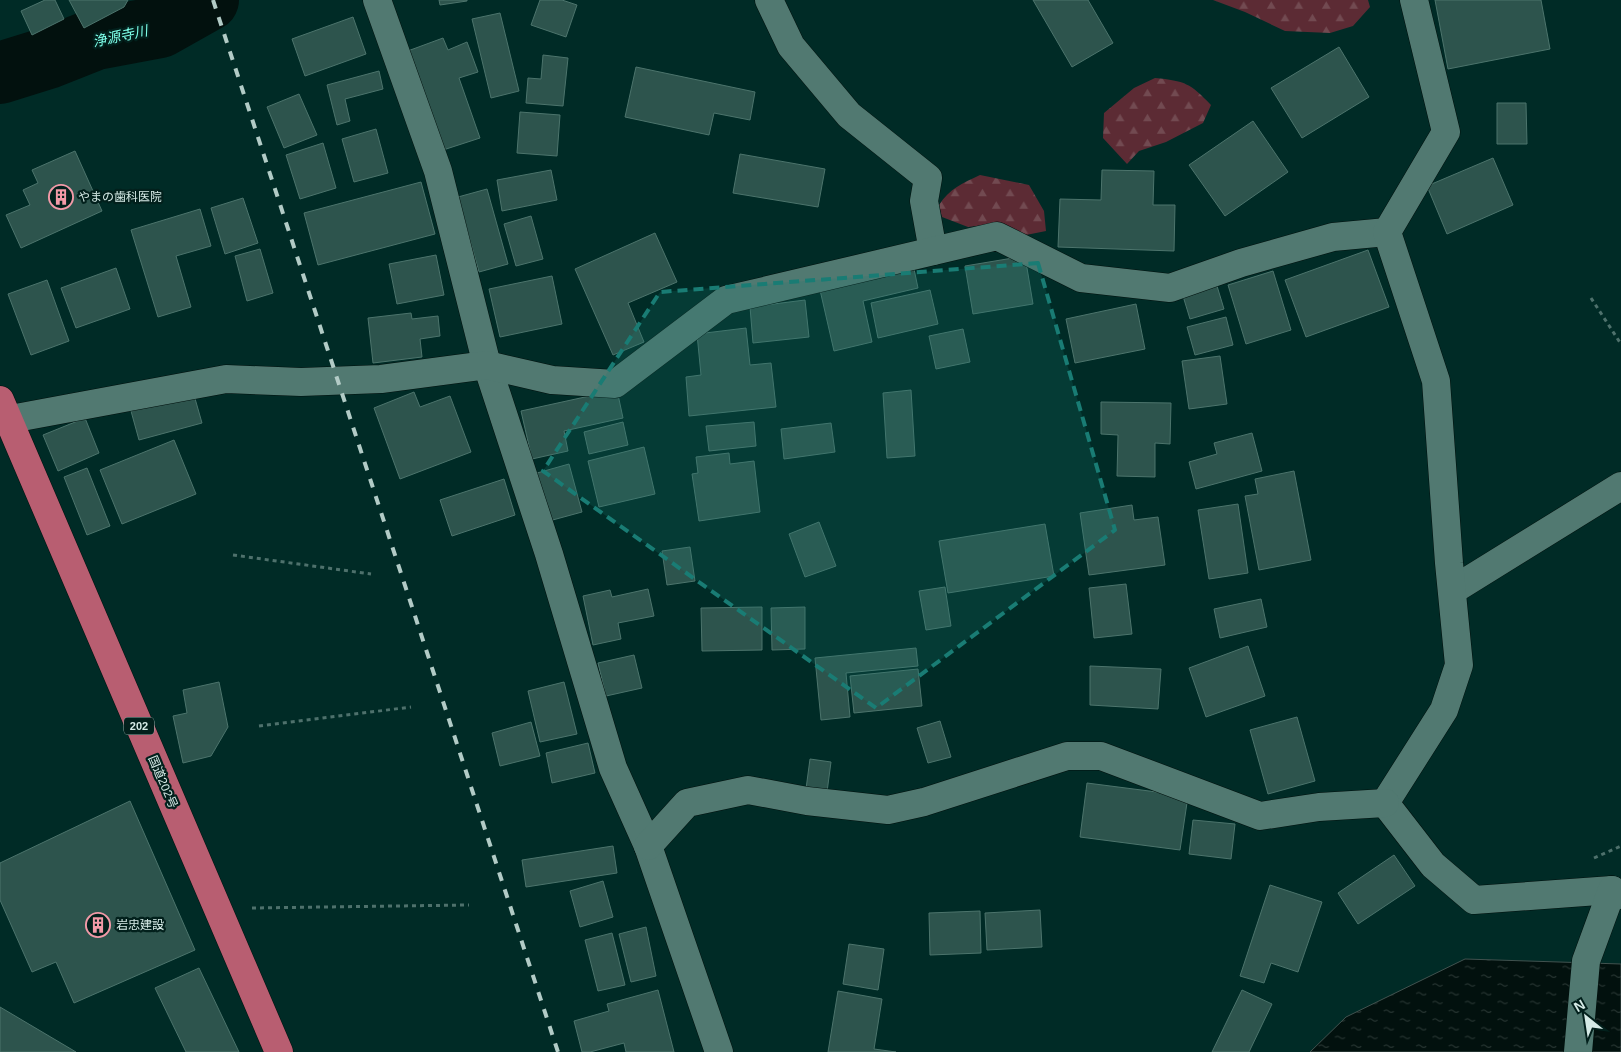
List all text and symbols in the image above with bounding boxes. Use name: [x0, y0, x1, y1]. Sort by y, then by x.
water label: 浄源寺川: [91, 22, 151, 50]
building icon: やまの歯科医院: [48, 184, 74, 210]
place label: やまの歯科医院: [78, 190, 162, 204]
road number: 202: [124, 718, 154, 734]
street label: 国道202号: [146, 753, 180, 811]
building icon: 岩忠建設: [85, 912, 111, 938]
place label: 岩忠建設: [116, 918, 164, 932]
north arrow: [1561, 992, 1611, 1042]
text: N: [1571, 996, 1588, 1015]

